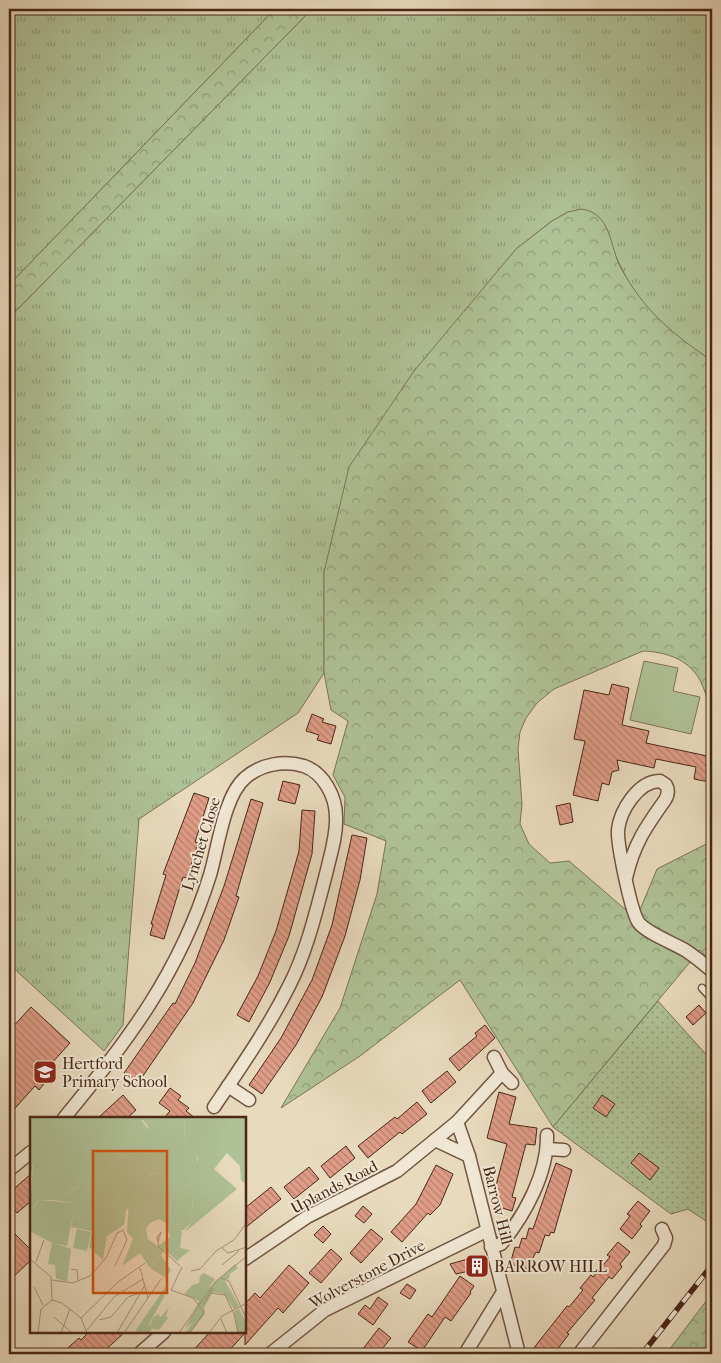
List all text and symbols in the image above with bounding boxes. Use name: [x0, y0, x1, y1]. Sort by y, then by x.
street label: Lynchet Close: [178, 795, 224, 893]
place label: Hertford Primary School: [62, 1054, 168, 1091]
school or university icon: Hertford Primary School: [32, 1059, 58, 1085]
inset map: [30, 1117, 246, 1333]
street label: Uplands Road: [287, 1156, 381, 1218]
street label: Barrow Hill: [479, 1164, 517, 1247]
street label: Wolverstone Drive: [305, 1235, 428, 1313]
building icon: BARROW HILL: [464, 1253, 490, 1279]
place label: BARROW HILL: [494, 1257, 607, 1276]

